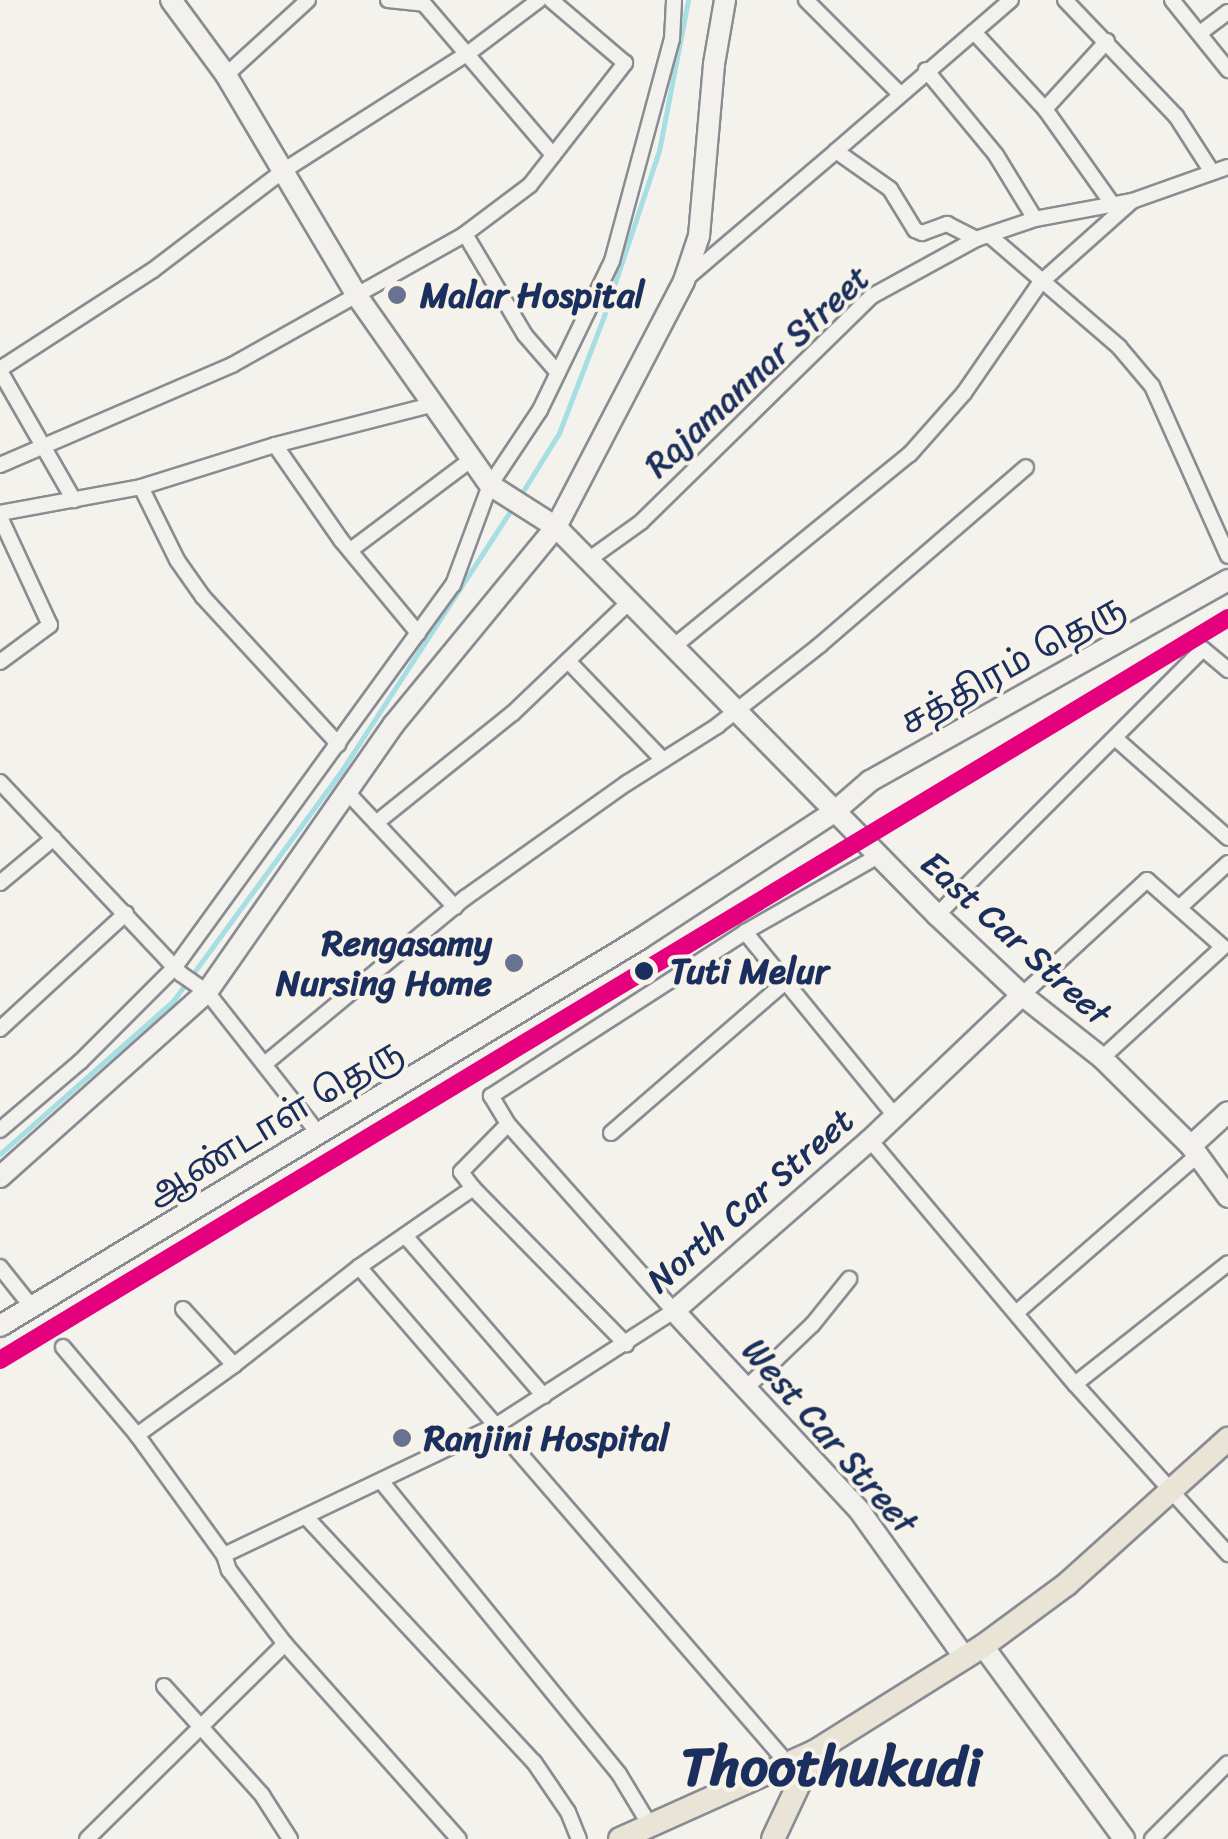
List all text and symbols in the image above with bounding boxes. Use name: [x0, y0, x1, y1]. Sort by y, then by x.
street label: Rajamannar Street: [636, 256, 878, 486]
place label: Malar Hospital: [420, 274, 646, 316]
marker: Malar Hospital: [384, 282, 410, 308]
street label: சத்திரம் தெரு: [892, 585, 1132, 743]
street label: East Car Street: [912, 841, 1120, 1035]
place label: Rengasamy Nursing Home: [276, 922, 492, 1004]
marker: Rengasamy Nursing Home: [501, 950, 527, 976]
place label: Tuti Melur: [670, 950, 829, 992]
marker: Tuti Melur: [627, 954, 661, 988]
street label: ஆண்டாள் தெரு: [138, 1029, 410, 1215]
street label: North Car Street: [637, 1098, 863, 1302]
street label: West Car Street: [732, 1328, 928, 1544]
place label: Ranjini Hospital: [424, 1417, 669, 1459]
marker: Ranjini Hospital: [389, 1425, 415, 1451]
district label: Thoothukudi: [681, 1734, 981, 1800]

